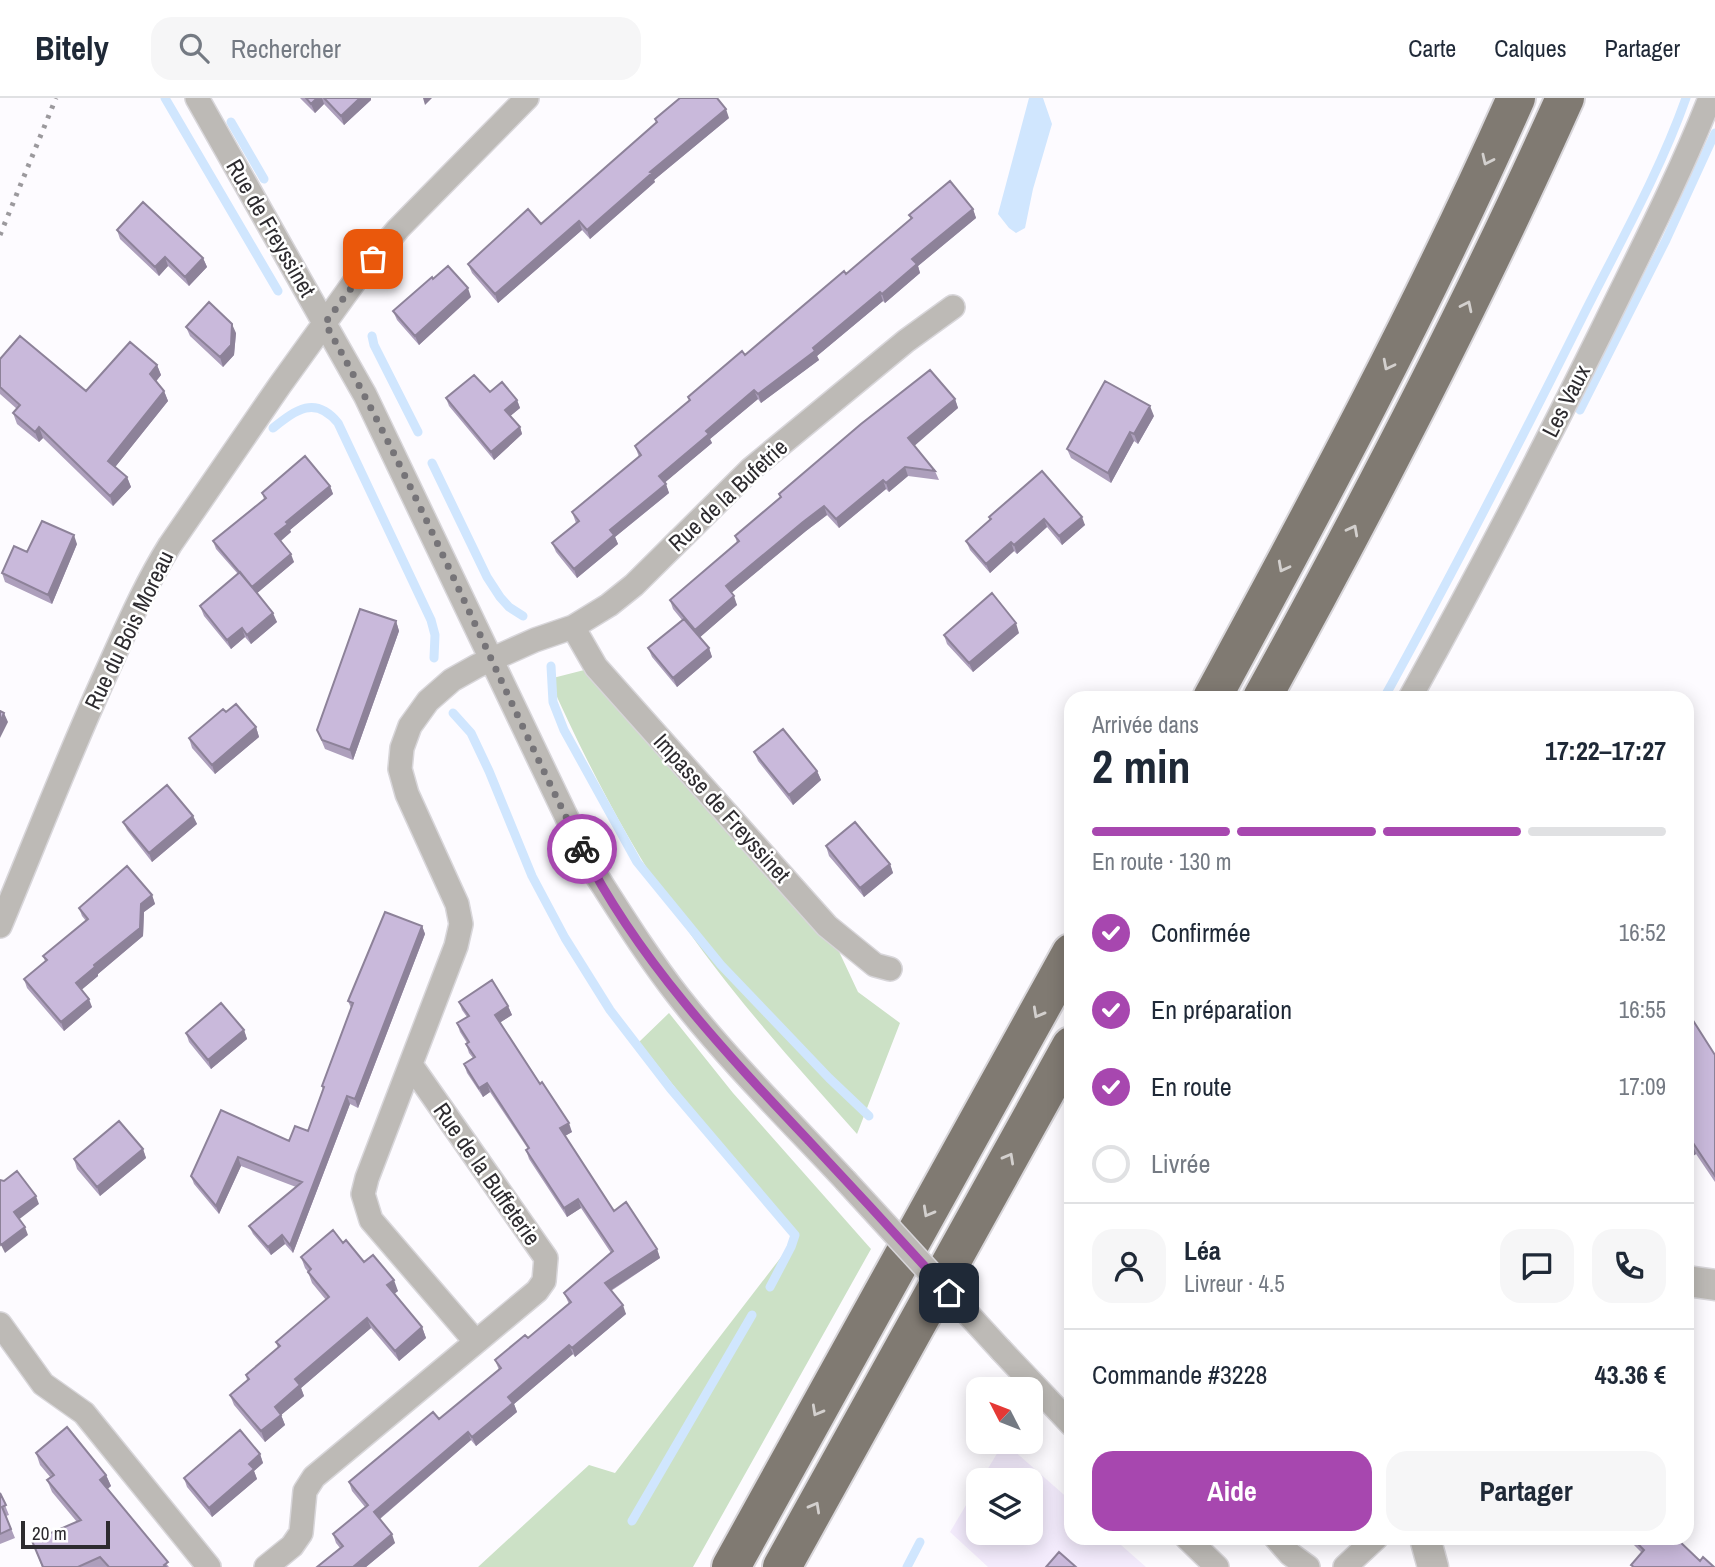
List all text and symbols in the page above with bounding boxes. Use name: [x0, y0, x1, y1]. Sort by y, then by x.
search box: [151, 17, 641, 80]
text: Bitely: [35, 26, 109, 70]
icon: search: [175, 29, 213, 67]
text: Rechercher: [231, 31, 341, 66]
text: Carte: [1408, 32, 1456, 64]
text: Calques: [1494, 32, 1567, 64]
text: Partager: [1605, 32, 1680, 64]
street label: Rue de Freyssinet: [219, 153, 323, 302]
one-way arrow: [1481, 153, 1495, 165]
pin: [343, 229, 403, 289]
icon: bag: [354, 240, 392, 278]
one-way arrow: [1458, 301, 1472, 313]
one-way arrow: [1382, 358, 1396, 370]
street label: Les Vaux: [1534, 359, 1597, 442]
street label: Rue de la Bufetrie: [661, 431, 794, 558]
one-way arrow: [1345, 525, 1358, 538]
street label: Rue du Bois Moreau: [77, 545, 180, 714]
one-way arrow: [1278, 559, 1291, 572]
text: Arrivée dans: [1092, 709, 1199, 740]
street label: Impasse de Freyssinet: [647, 726, 798, 889]
text: 17:22–17:27: [1545, 733, 1666, 768]
text: 2 min: [1092, 735, 1191, 797]
courier: [547, 814, 617, 884]
icon: bike: [563, 830, 601, 868]
text: En route · 130 m: [1092, 846, 1231, 877]
icon: check: [1092, 914, 1130, 952]
text: Confirmée: [1151, 915, 1251, 950]
text: 16:52: [1619, 917, 1666, 948]
icon: check: [1092, 991, 1130, 1029]
text: En préparation: [1151, 992, 1292, 1027]
text: 16:55: [1619, 994, 1666, 1025]
one-way arrow: [1033, 1006, 1046, 1018]
icon: check: [1092, 1068, 1130, 1106]
text: En route: [1151, 1069, 1232, 1104]
text: 17:09: [1619, 1071, 1666, 1102]
street label: Rue de la Buffeterie: [427, 1096, 548, 1251]
text: Livrée: [1151, 1146, 1210, 1181]
one-way arrow: [1001, 1153, 1014, 1166]
one-way arrow: [923, 1205, 936, 1217]
button: person: [1092, 1229, 1166, 1303]
button: chat: [1500, 1229, 1574, 1303]
button: phone: [1592, 1229, 1666, 1303]
text: Léa: [1184, 1233, 1221, 1268]
pin: [919, 1263, 979, 1323]
text: Livreur · 4.5: [1184, 1268, 1285, 1299]
icon: home: [930, 1274, 968, 1312]
text: Commande #3228: [1092, 1357, 1267, 1392]
text: 43.36 €: [1595, 1357, 1666, 1392]
north arrow: [966, 1377, 1043, 1454]
map controls: [966, 1377, 1043, 1545]
one-way arrow: [812, 1404, 825, 1416]
button: Aide: [1092, 1451, 1372, 1531]
button: Partager: [1386, 1451, 1666, 1531]
button: layers: [966, 1468, 1043, 1545]
one-way arrow: [807, 1502, 820, 1515]
scale bar: [21, 1518, 110, 1550]
text: 20 m: [32, 1520, 67, 1546]

